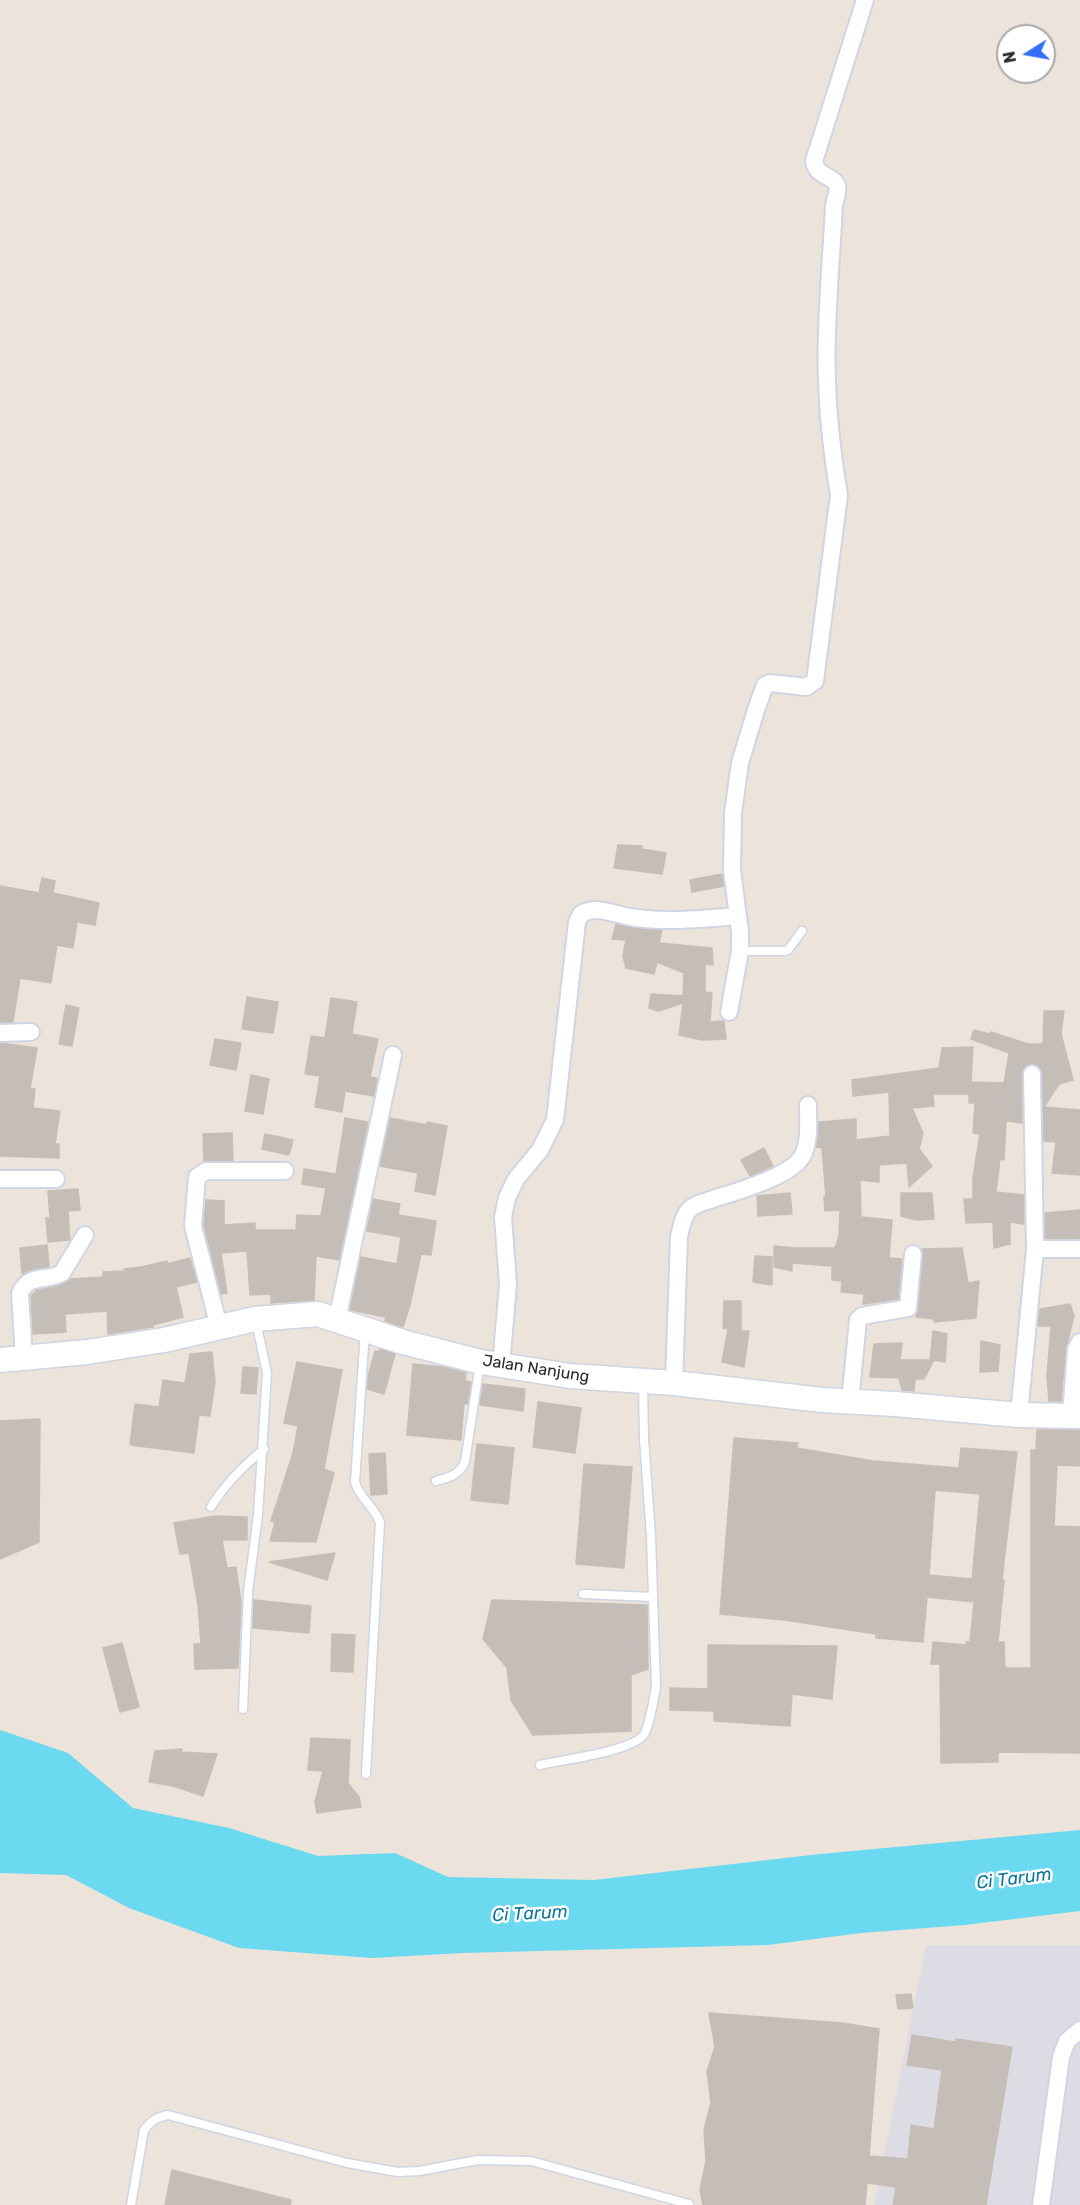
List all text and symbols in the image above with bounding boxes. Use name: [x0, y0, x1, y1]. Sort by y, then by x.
north arrow: [996, 24, 1056, 84]
text: N: [999, 50, 1020, 65]
street label: Jalan Nanjung: [481, 1351, 591, 1387]
water label: Ci Tarum: [975, 1864, 1053, 1894]
water label: Ci Tarum: [492, 1901, 568, 1927]

